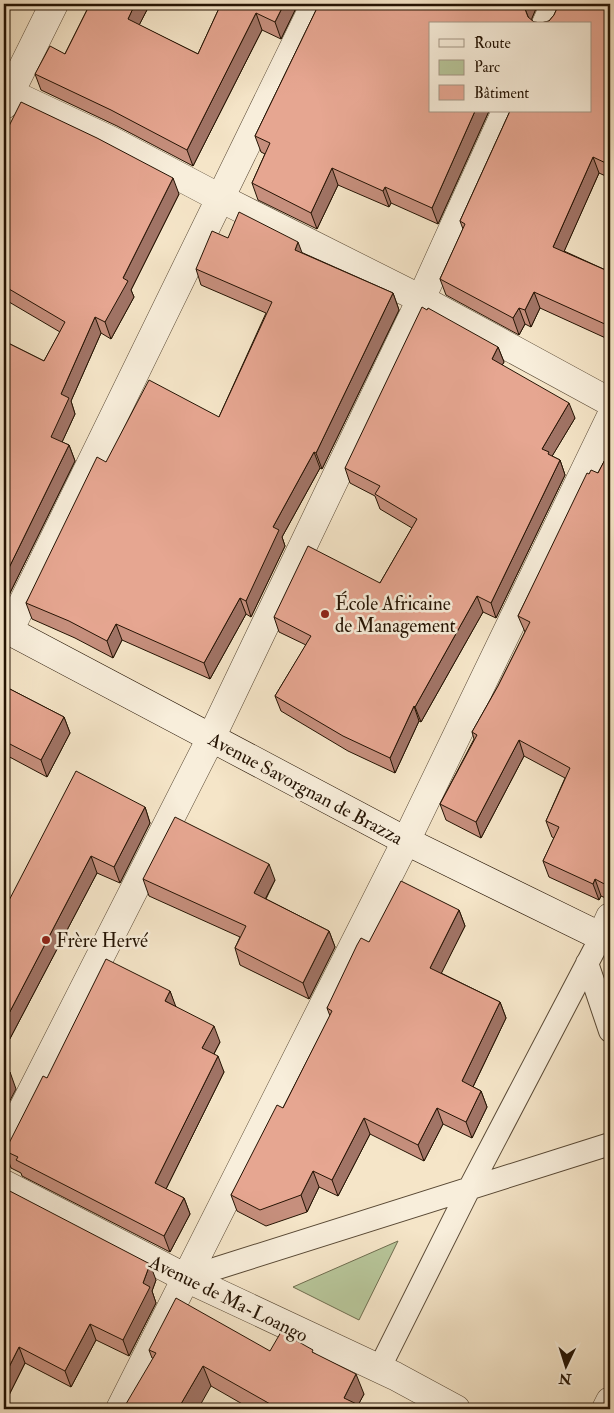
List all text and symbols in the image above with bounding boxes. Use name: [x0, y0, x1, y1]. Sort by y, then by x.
legend: [429, 22, 592, 112]
text: Route: [474, 34, 511, 53]
text: Parc: [474, 58, 500, 77]
text: Bâtiment: [474, 84, 529, 103]
place label: École Africaine de Management: [335, 590, 456, 638]
marker: École Africaine de Management: [319, 608, 331, 620]
street label: Avenue Savorgnan de Brazza: [203, 727, 407, 850]
place label: Frère Hervé: [56, 929, 148, 953]
marker: Frère Hervé: [40, 934, 52, 946]
street label: Avenue de Ma-Loango: [144, 1250, 312, 1348]
north arrow: [542, 1340, 592, 1390]
text: N: [558, 1370, 573, 1387]

